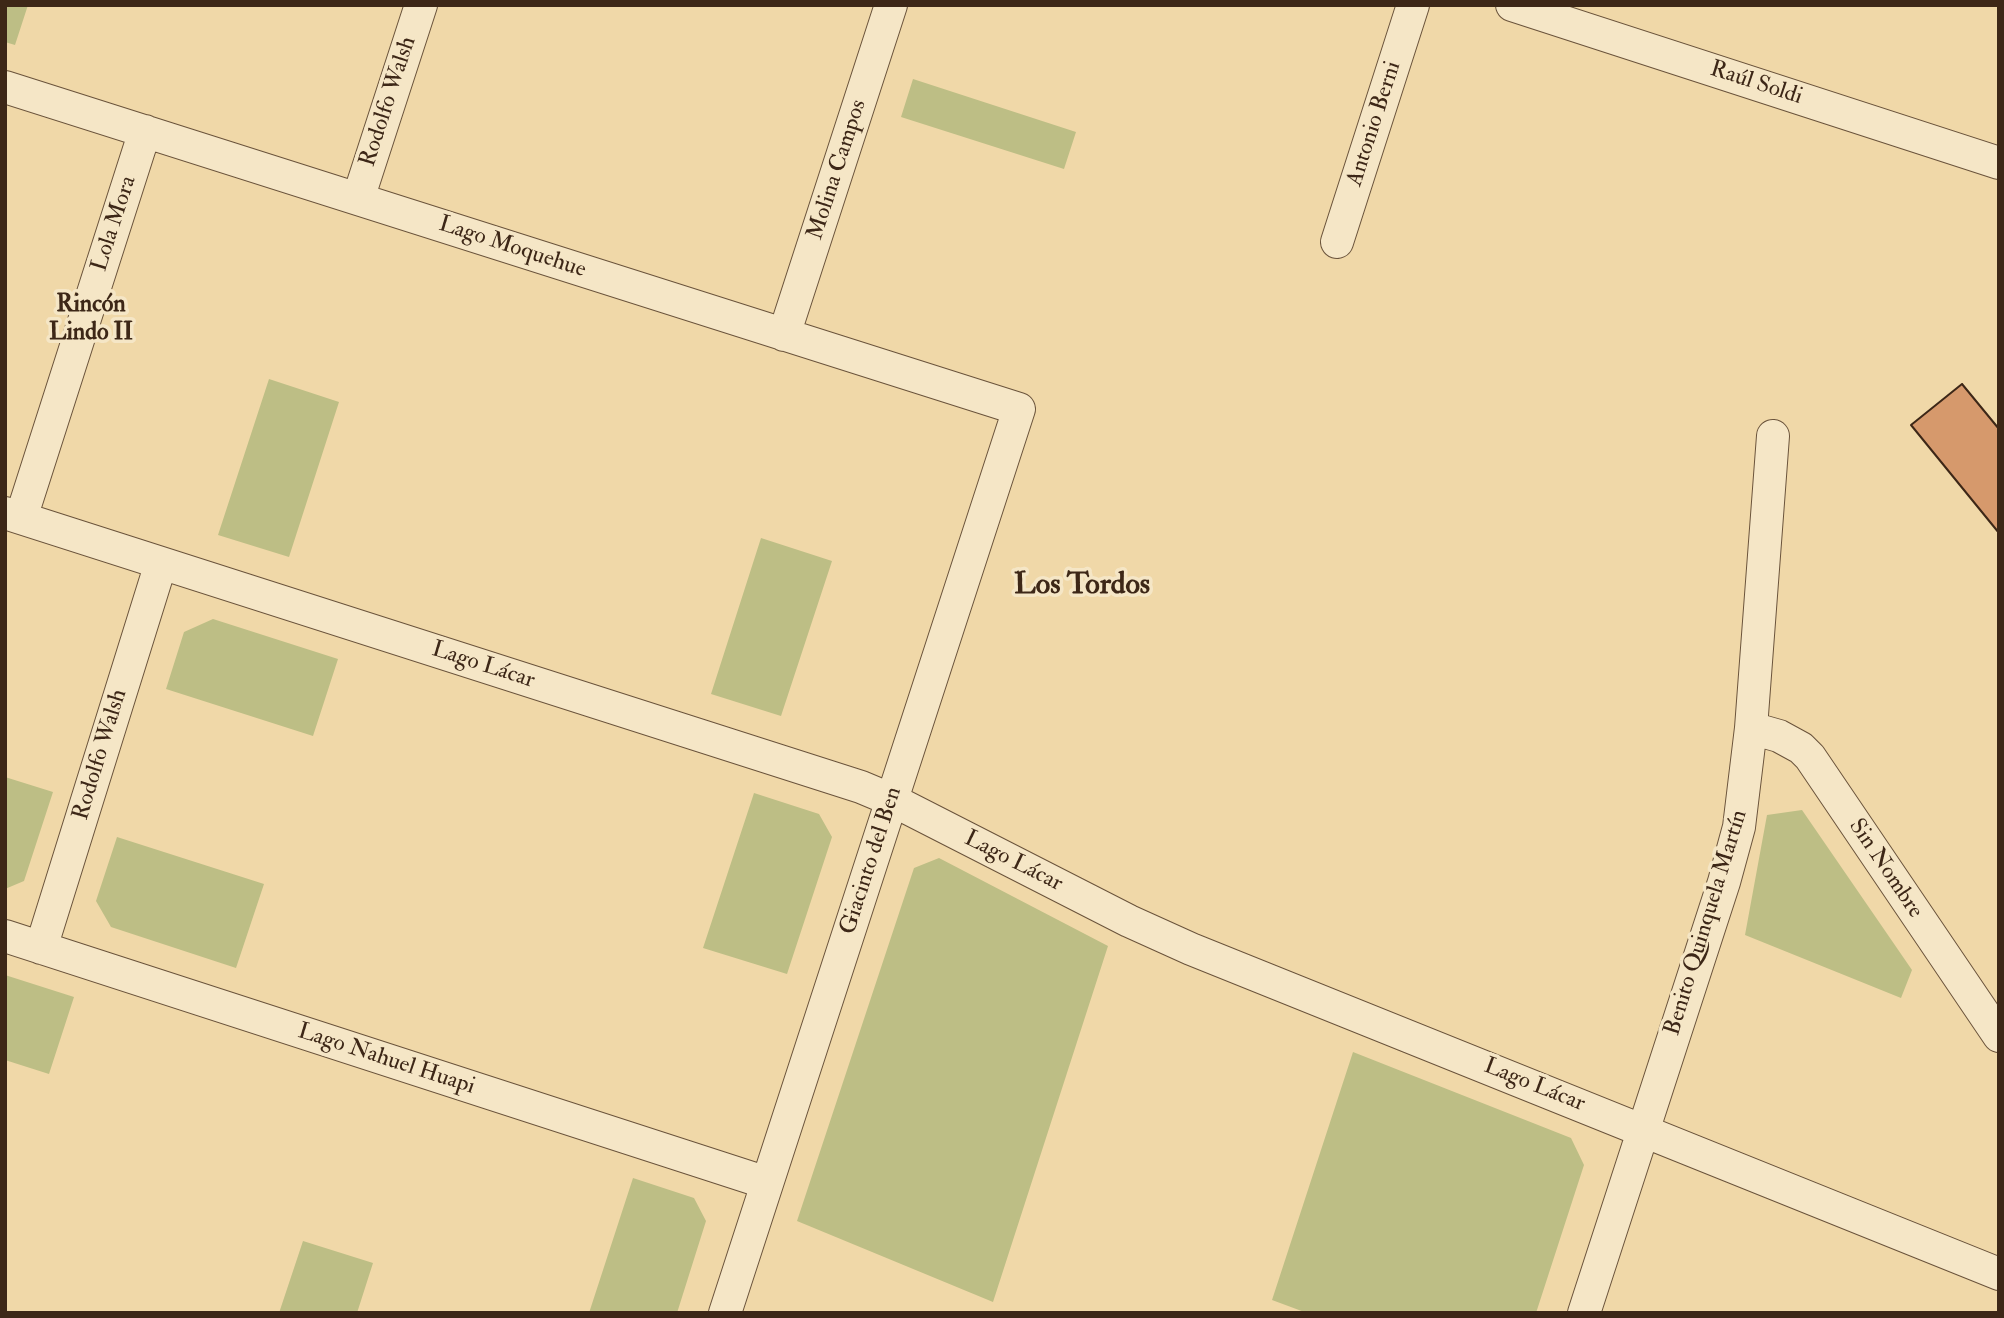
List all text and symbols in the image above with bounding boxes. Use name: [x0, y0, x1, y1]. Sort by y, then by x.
street label: Rodolfo Walsh: [355, 33, 423, 171]
street label: Raúl Soldi: [1706, 56, 1806, 112]
street label: Antonio Berni: [1342, 58, 1408, 190]
street label: Molina Campos: [802, 97, 874, 243]
street label: Lola Mora: [87, 173, 143, 275]
street label: Lago Moquehue: [435, 211, 589, 285]
district label: Rincón Lindo II: [49, 292, 133, 348]
district label: Los Tordos: [1014, 569, 1150, 605]
street label: Lago Lácar: [428, 636, 538, 696]
street label: Rodolfo Walsh: [68, 686, 134, 824]
street label: Giacinto del Ben: [835, 784, 909, 938]
street label: Benito Quinquela Martín: [1660, 807, 1754, 1039]
street label: Sin Nombre: [1842, 814, 1928, 924]
street label: Lago Lácar: [959, 825, 1067, 899]
street label: Lago Nahuel Huapi: [294, 1018, 478, 1102]
street label: Lago Lácar: [1479, 1053, 1589, 1119]

